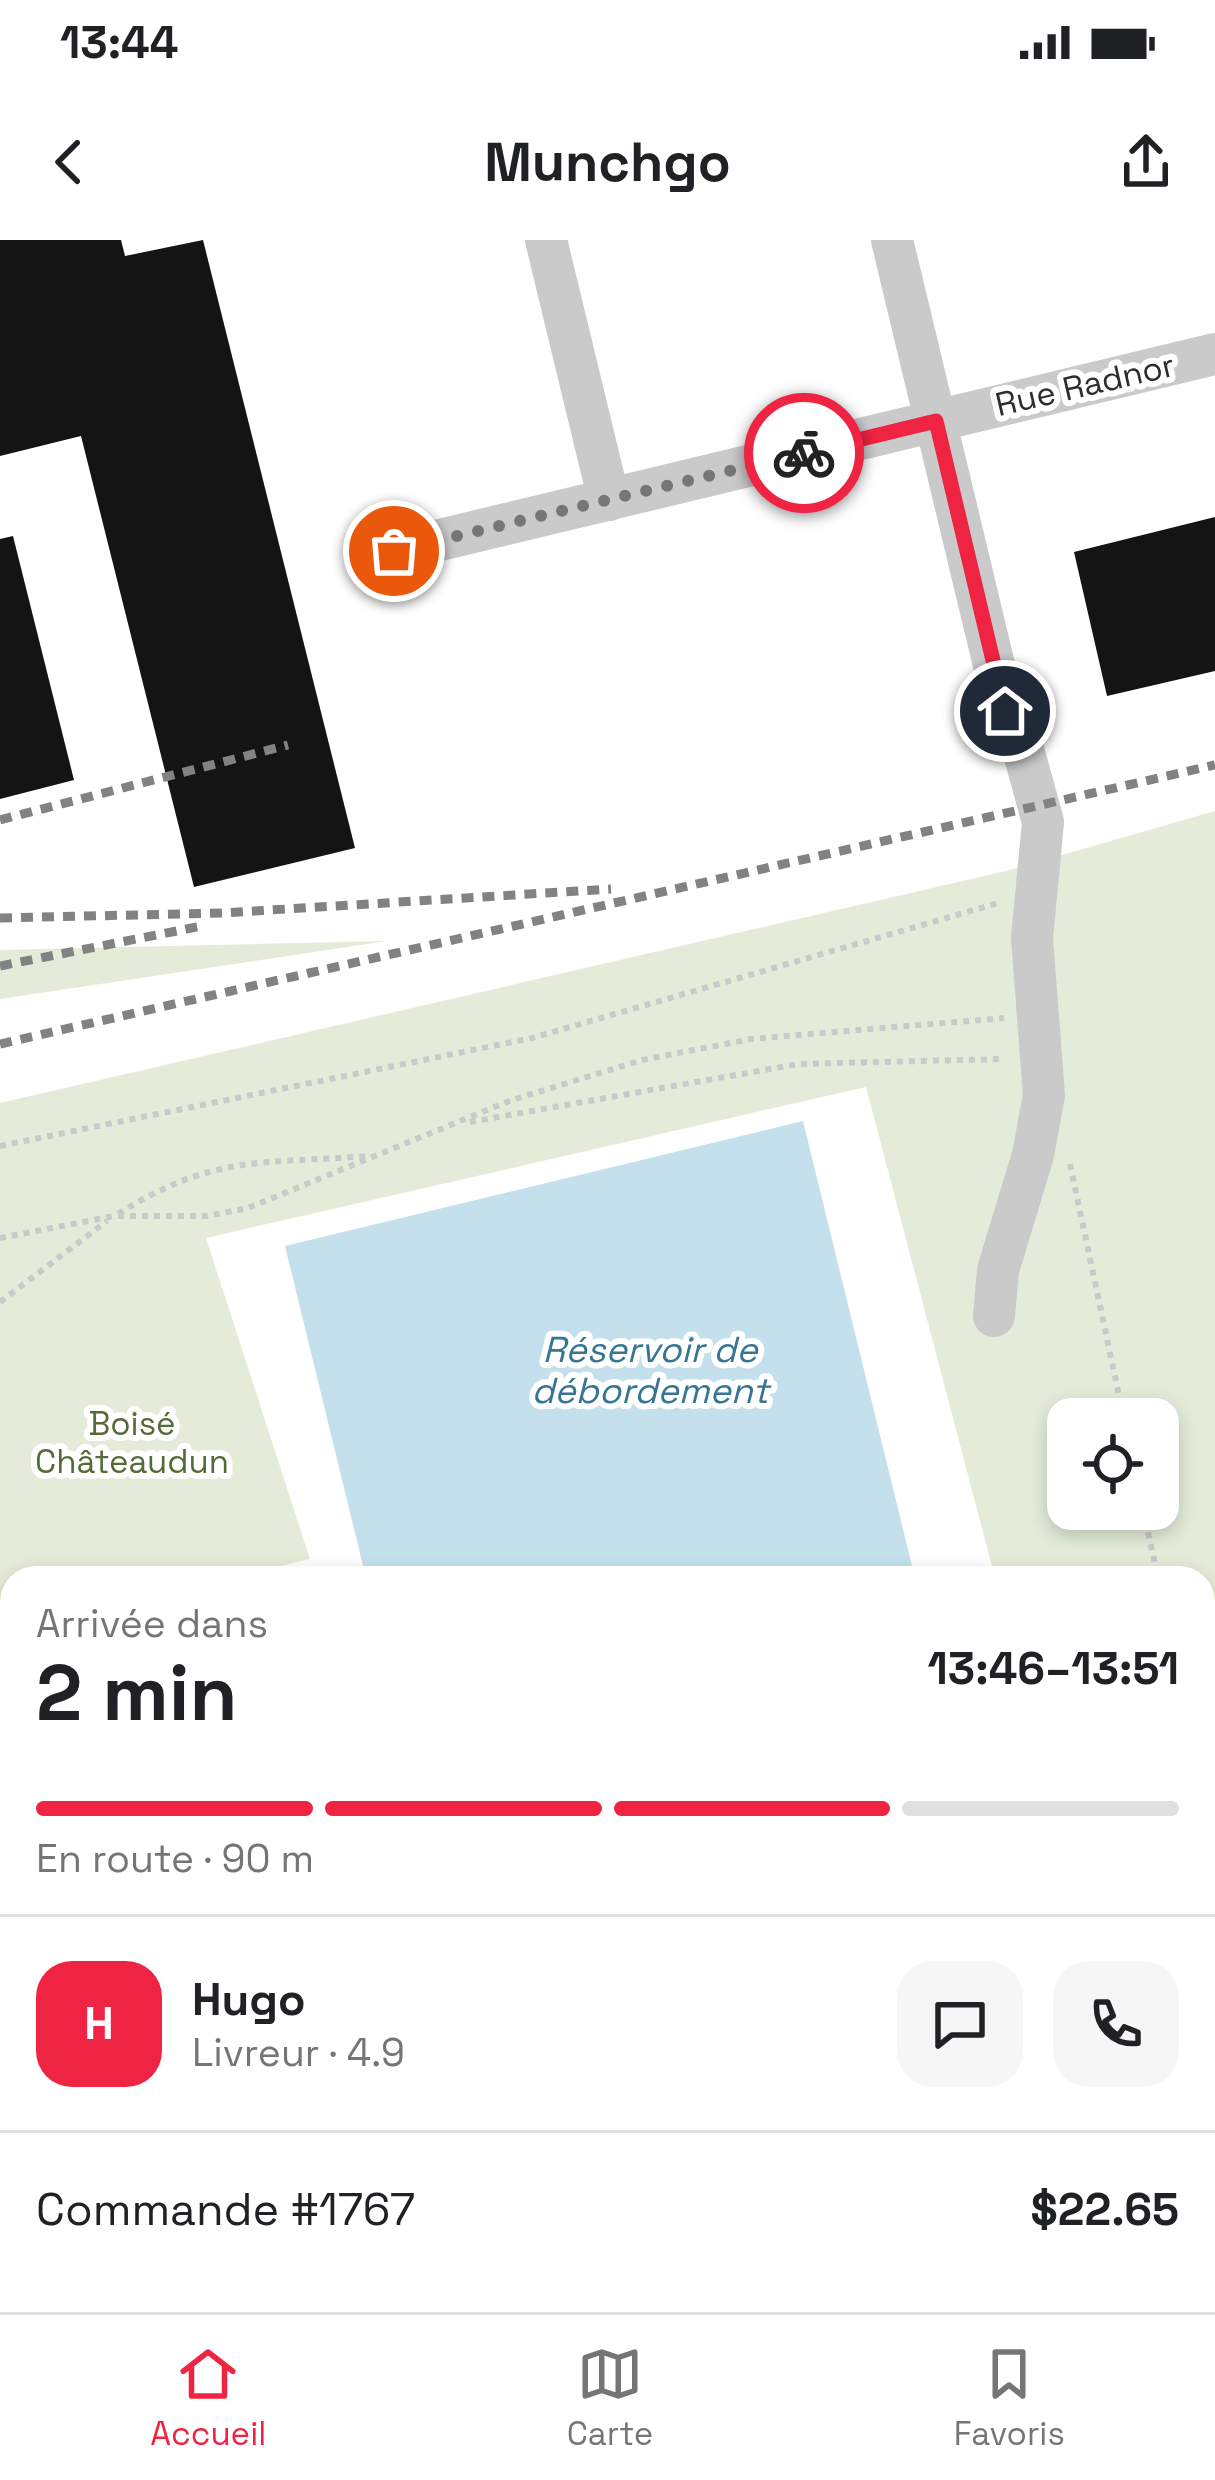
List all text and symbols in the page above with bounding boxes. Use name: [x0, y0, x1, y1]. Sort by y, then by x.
text: 13:44: [60, 14, 178, 71]
text: Munchgo: [484, 128, 731, 197]
icon: back: [36, 129, 102, 195]
icon: share: [1113, 129, 1179, 195]
street label: Rue Radnor: [991, 344, 1179, 426]
courier: [744, 393, 864, 513]
icon: bike: [771, 420, 837, 486]
pin: [343, 500, 445, 602]
icon: bag: [361, 518, 427, 584]
pin: [954, 660, 1056, 762]
icon: home: [972, 678, 1038, 744]
water label: Réservoir de débordement: [531, 1327, 772, 1414]
map controls: [1047, 1398, 1179, 1530]
button: locate: [1047, 1398, 1179, 1530]
park label: Boisé Châteaudun: [35, 1403, 229, 1483]
text: Arrivée dans: [36, 1599, 268, 1648]
text: 13:46–13:51: [928, 1640, 1179, 1697]
text: 2 min: [36, 1643, 238, 1743]
text: En route · 90 m: [36, 1834, 314, 1883]
button: chat: [897, 1961, 1023, 2087]
button: phone: [1053, 1961, 1179, 2087]
text: Hugo: [192, 1971, 306, 2028]
text: H: [84, 1995, 114, 2052]
text: Livreur · 4.9: [192, 2028, 405, 2077]
text: Commande #1767: [36, 2181, 415, 2238]
text: $22.65: [1030, 2181, 1179, 2238]
tab: Accueil: [150, 2341, 266, 2455]
tab: Carte: [567, 2341, 653, 2455]
tab: Favoris: [954, 2341, 1065, 2455]

